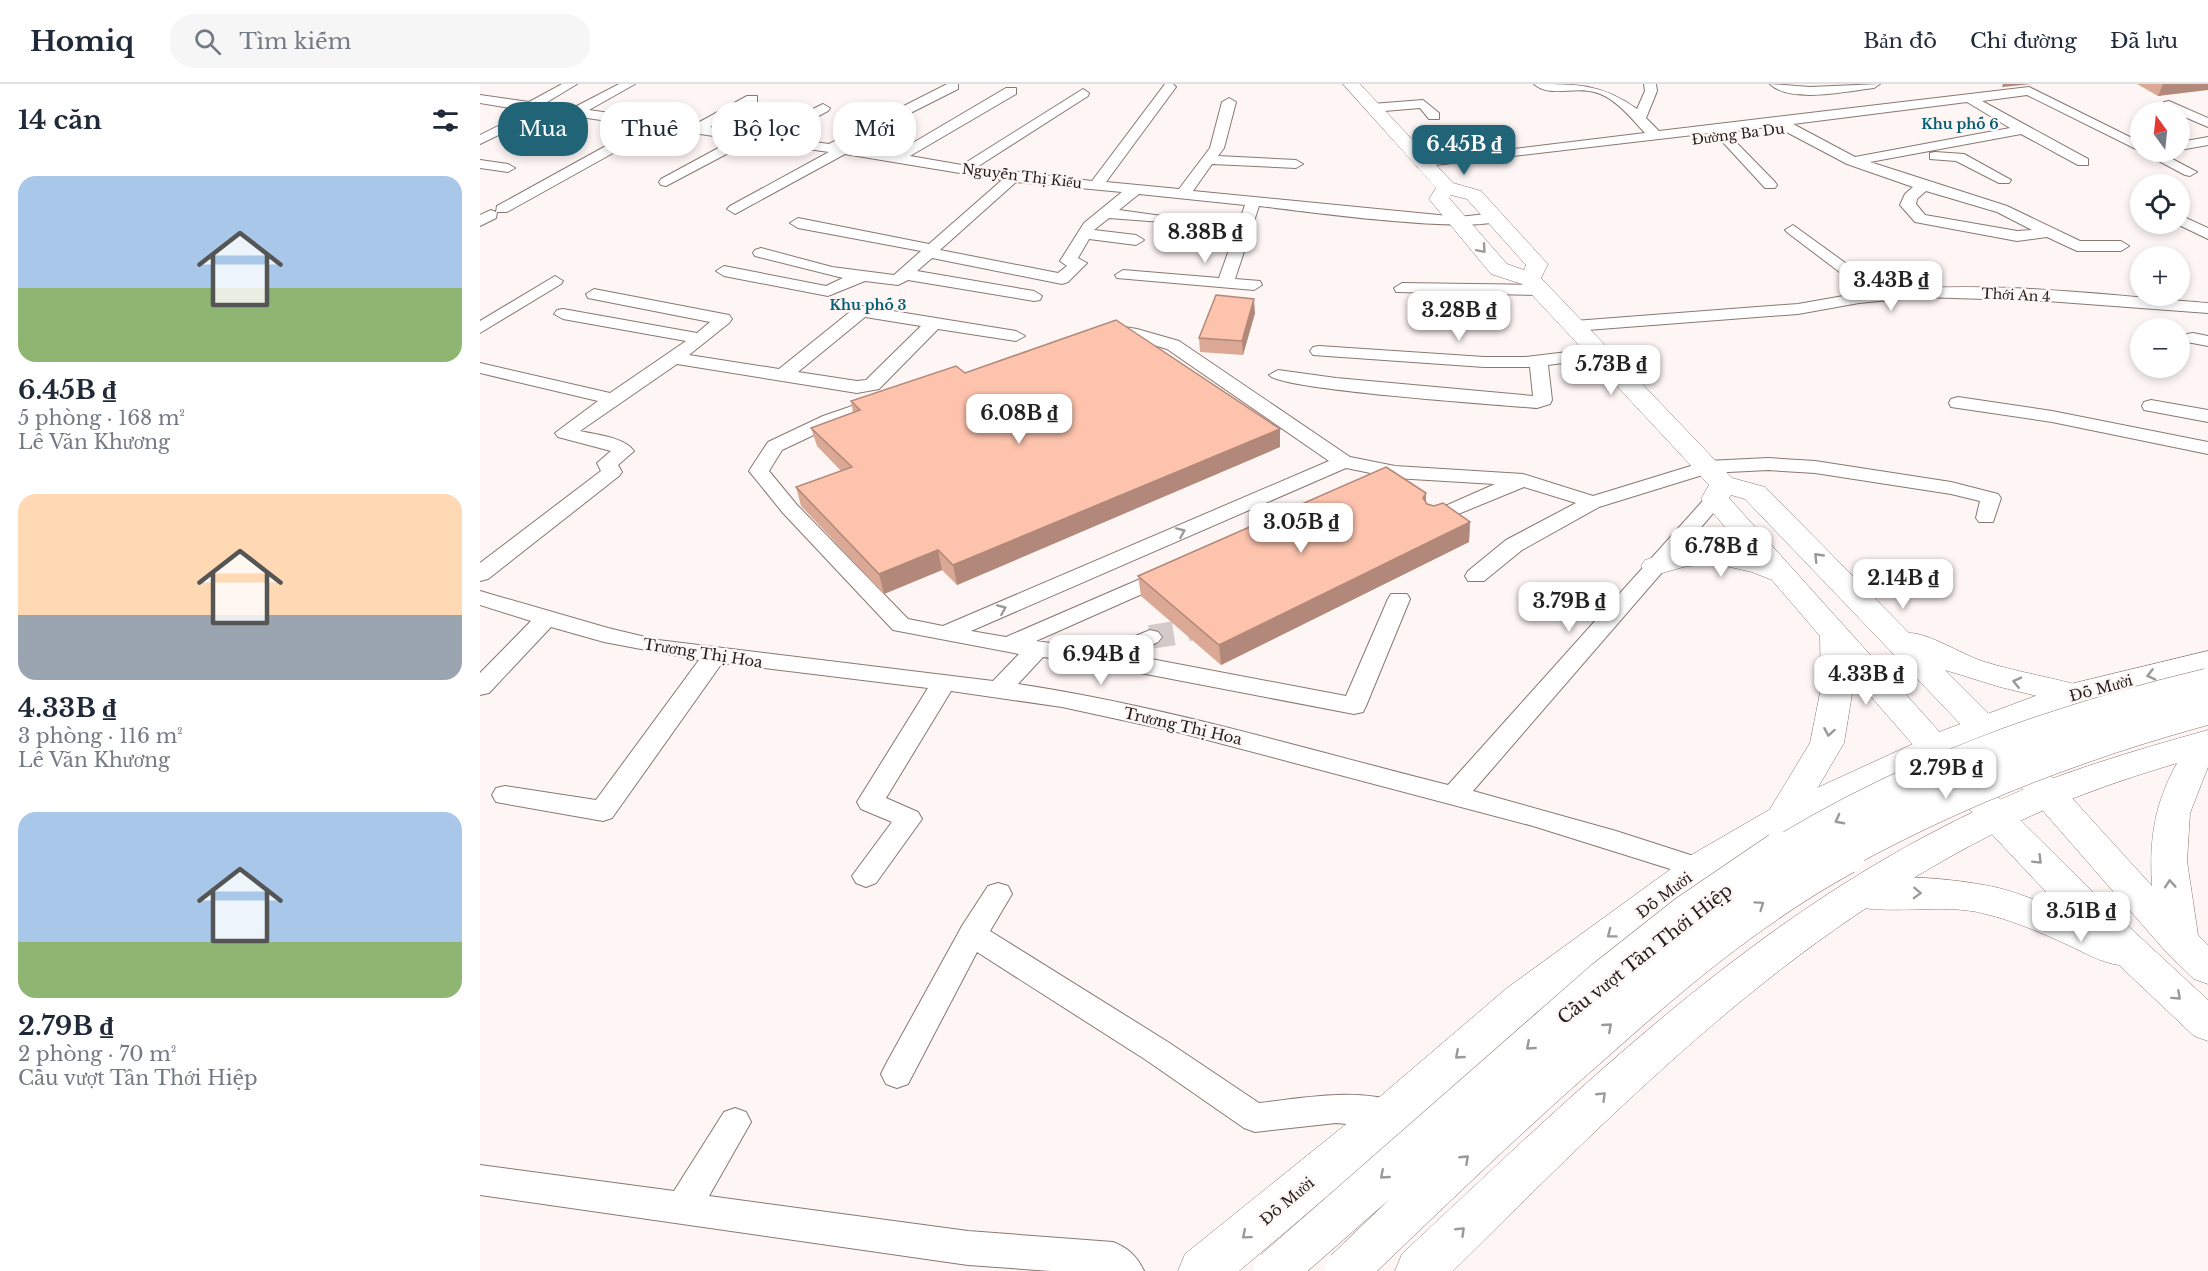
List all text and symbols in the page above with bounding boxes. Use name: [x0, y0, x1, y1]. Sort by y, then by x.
search box: [170, 14, 590, 68]
text: Homiq: [30, 24, 134, 59]
icon: search: [191, 25, 224, 58]
text: Tìm kiếm: [239, 28, 351, 55]
text: Bản đồ: [1863, 28, 1937, 54]
text: Chỉ đường: [1970, 28, 2077, 54]
text: Đã lưu: [2110, 28, 2178, 54]
chip: Mua: [498, 102, 588, 156]
chip: Thuê: [600, 102, 700, 156]
chip: Bộ lọc: [712, 102, 821, 156]
chip: Mới: [833, 102, 916, 156]
north arrow: [2130, 102, 2190, 162]
map controls: [2130, 102, 2190, 378]
text: 14 căn: [18, 104, 102, 136]
icon: filters: [429, 104, 462, 137]
district label: Khu phố 6: [1921, 115, 1999, 133]
street label: Đường Ba Du: [1691, 119, 1786, 149]
pin: 6.45B ₫: [1409, 125, 1519, 176]
text: 6.45B ₫: [1426, 132, 1502, 156]
street label: Nguyễn Thị Kiểu: [961, 160, 1084, 192]
button: locate: [2130, 174, 2190, 234]
pin: 8.38B ₫: [1150, 213, 1260, 264]
icon: home: [186, 215, 294, 323]
text: 8.38B ₫: [1168, 220, 1242, 244]
one-way arrow: [1475, 242, 1486, 253]
button: +: [2130, 246, 2190, 306]
pin: 3.43B ₫: [1836, 261, 1946, 312]
text: 3.43B ₫: [1853, 268, 1929, 292]
street label: Thới An 4: [1981, 284, 2051, 306]
pin: 3.28B ₫: [1404, 291, 1514, 342]
district label: Khu phố 3: [830, 296, 906, 314]
text: 3.28B ₫: [1421, 298, 1497, 322]
button: −: [2130, 318, 2190, 378]
pin: 5.73B ₫: [1556, 345, 1666, 396]
text: 5.73B ₫: [1575, 352, 1647, 376]
text: 6.45B ₫: [18, 374, 116, 406]
pin: 6.08B ₫: [964, 394, 1074, 445]
text: 6.08B ₫: [980, 401, 1058, 425]
text: 5 phòng · 168 m²: [18, 406, 185, 430]
text: Lê Văn Khương: [18, 430, 170, 454]
pin: 3.05B ₫: [1246, 503, 1356, 554]
text: 3.05B ₫: [1263, 510, 1339, 534]
one-way arrow: [1174, 527, 1185, 539]
pin: 6.78B ₫: [1666, 527, 1776, 578]
icon: home: [186, 533, 294, 641]
text: 6.78B ₫: [1685, 534, 1757, 558]
one-way arrow: [1814, 554, 1825, 565]
pin: 2.14B ₫: [1848, 559, 1958, 610]
text: 2.14B ₫: [1867, 566, 1939, 590]
pin: 3.79B ₫: [1514, 582, 1624, 633]
text: 3.79B ₫: [1533, 589, 1606, 613]
one-way arrow: [995, 604, 1006, 616]
street label: Trương Thị Hoa: [642, 634, 765, 672]
pin: 6.94B ₫: [1046, 635, 1156, 686]
text: 6.94B ₫: [1063, 642, 1139, 666]
pin: 4.33B ₫: [1811, 655, 1921, 706]
text: 4.33B ₫: [1828, 662, 1904, 686]
one-way arrow: [2146, 668, 2156, 681]
street label: Đỗ Mười: [2067, 670, 2135, 706]
one-way arrow: [2013, 676, 2023, 689]
text: 4.33B ₫: [18, 692, 116, 724]
street label: Trương Thị Hoa: [1122, 703, 1245, 749]
text: 3 phòng · 116 m²: [18, 724, 183, 748]
one-way arrow: [1823, 727, 1836, 737]
text: Lê Văn Khương: [18, 748, 170, 772]
pin: 2.79B ₫: [1891, 749, 2001, 800]
text: 2.79B ₫: [1909, 756, 1983, 780]
one-way arrow: [1834, 812, 1845, 824]
icon: home: [186, 851, 294, 959]
one-way arrow: [2030, 852, 2041, 863]
street label: Đỗ Mười: [1632, 868, 1696, 922]
street label: Cầu vượt Tân Thới Hiệp: [1553, 879, 1737, 1029]
one-way arrow: [2164, 879, 2177, 889]
one-way arrow: [1912, 887, 1921, 900]
pin: 3.51B ₫: [2026, 892, 2136, 943]
text: 3.51B ₫: [2046, 899, 2116, 923]
one-way arrow: [1754, 901, 1765, 912]
one-way arrow: [1607, 927, 1618, 938]
one-way arrow: [2170, 989, 2181, 1000]
text: 2.79B ₫: [18, 1010, 113, 1042]
one-way arrow: [1601, 1023, 1612, 1034]
one-way arrow: [1526, 1039, 1537, 1050]
text: 2 phòng · 70 m²: [18, 1042, 176, 1066]
one-way arrow: [1455, 1048, 1466, 1059]
text: Cầu vượt Tân Thới Hiệp: [18, 1066, 258, 1090]
one-way arrow: [1596, 1092, 1606, 1103]
one-way arrow: [1458, 1155, 1468, 1166]
one-way arrow: [1380, 1168, 1390, 1179]
street label: Đỗ Mười: [1256, 1173, 1318, 1229]
one-way arrow: [1454, 1227, 1465, 1238]
one-way arrow: [1241, 1228, 1252, 1239]

